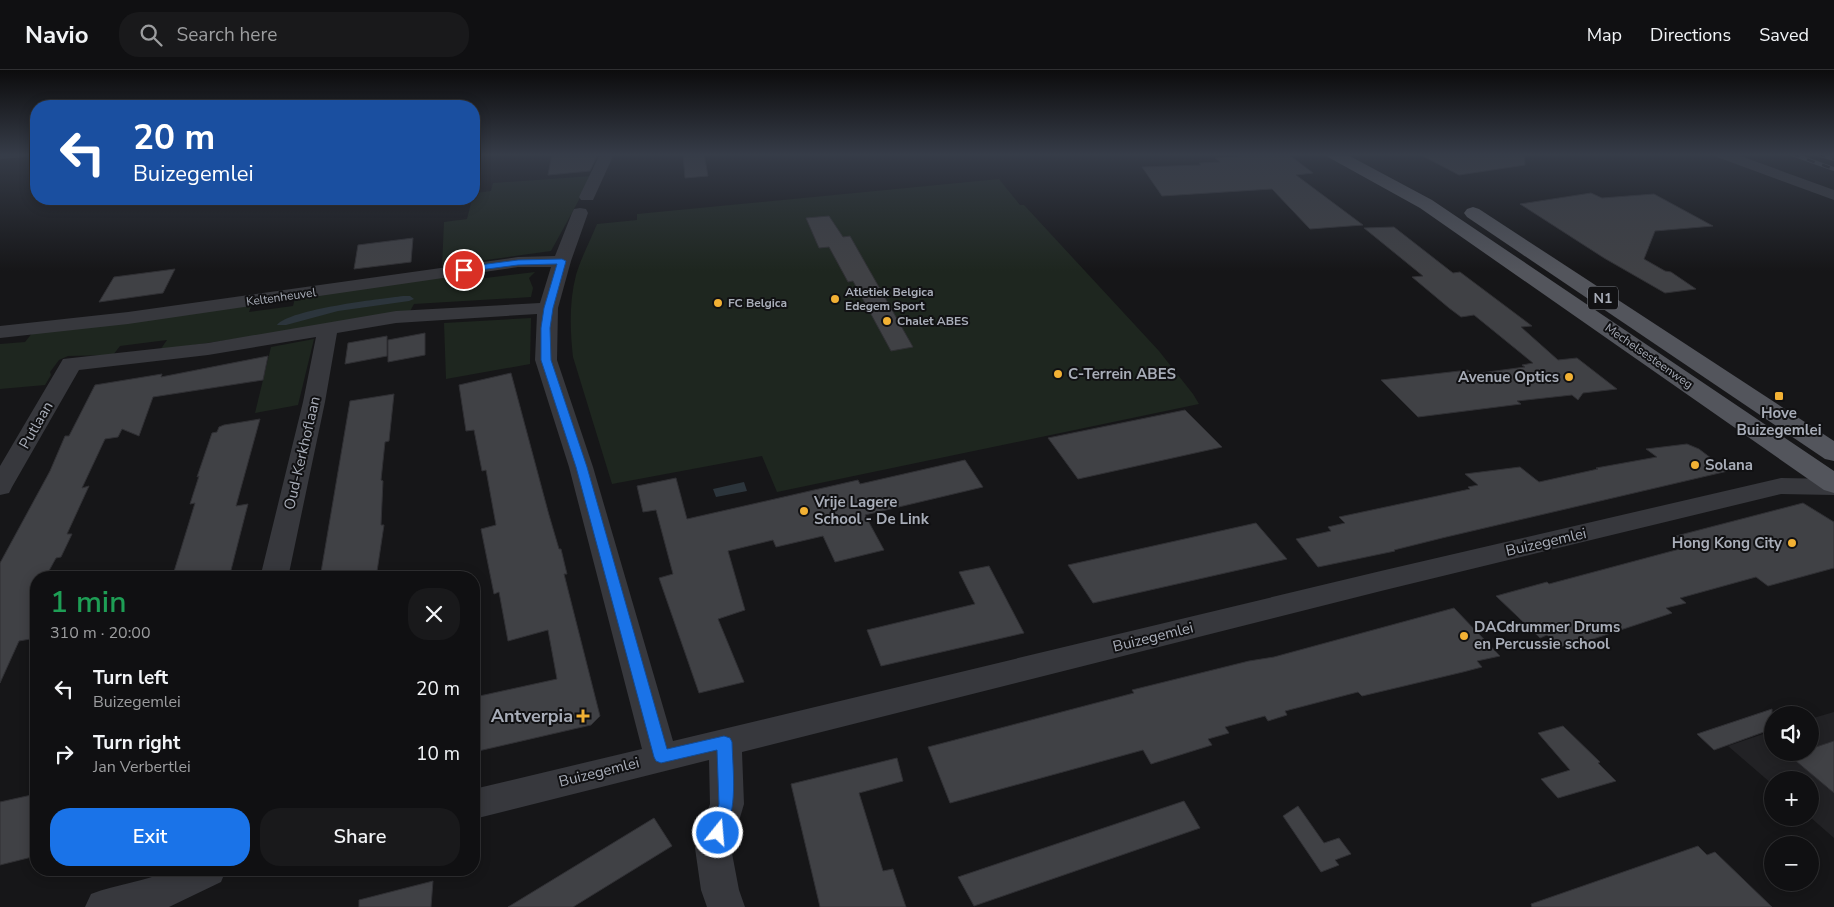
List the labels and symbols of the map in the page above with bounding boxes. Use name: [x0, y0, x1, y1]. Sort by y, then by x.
pin: [443, 249, 485, 291]
street label: Keltenheuvel: [245, 284, 317, 310]
place label: Atletiek Belgica Edegem Sport: [845, 284, 933, 314]
road number: N1: [1588, 287, 1618, 310]
marker: Atletiek Belgica Edegem Sport: [829, 293, 841, 305]
place label: FC Belgica: [728, 295, 787, 311]
marker: FC Belgica: [712, 297, 724, 309]
place label: Chalet ABES: [897, 313, 969, 329]
marker: Chalet ABES: [881, 315, 893, 327]
street label: Mechelsesteenweg: [1602, 320, 1696, 392]
place label: C-Terrein ABES: [1068, 364, 1176, 384]
place label: Avenue Optics: [1458, 367, 1559, 387]
marker: C-Terrein ABES: [1052, 368, 1064, 380]
marker: Avenue Optics: [1563, 371, 1575, 383]
marker: Hove Buizegemlei: [1773, 390, 1785, 402]
street label: Oud-Kerkhoflaan: [279, 394, 325, 512]
street label: Putlaan: [14, 398, 58, 452]
place label: Hove Buizegemlei: [1737, 403, 1821, 440]
place label: Solana: [1705, 455, 1753, 475]
marker: Solana: [1689, 459, 1701, 471]
place label: Vrije Lagere School - De Link: [813, 492, 930, 529]
marker: Vrije Lagere School - De Link: [798, 505, 810, 517]
street label: Buizegemlei: [1504, 523, 1588, 561]
place label: Hong Kong City: [1672, 533, 1782, 553]
marker: Hong Kong City: [1786, 537, 1798, 549]
street label: Buizegemlei: [1111, 617, 1195, 657]
place label: DACdrummer Drums en Percussie school: [1474, 617, 1620, 654]
marker: DACdrummer Drums en Percussie school: [1458, 630, 1470, 642]
place label: Antverpia: [491, 704, 573, 728]
marker: Antverpia: [577, 710, 589, 722]
street label: Buizegemlei: [557, 752, 641, 792]
position arrow: [691, 806, 743, 858]

